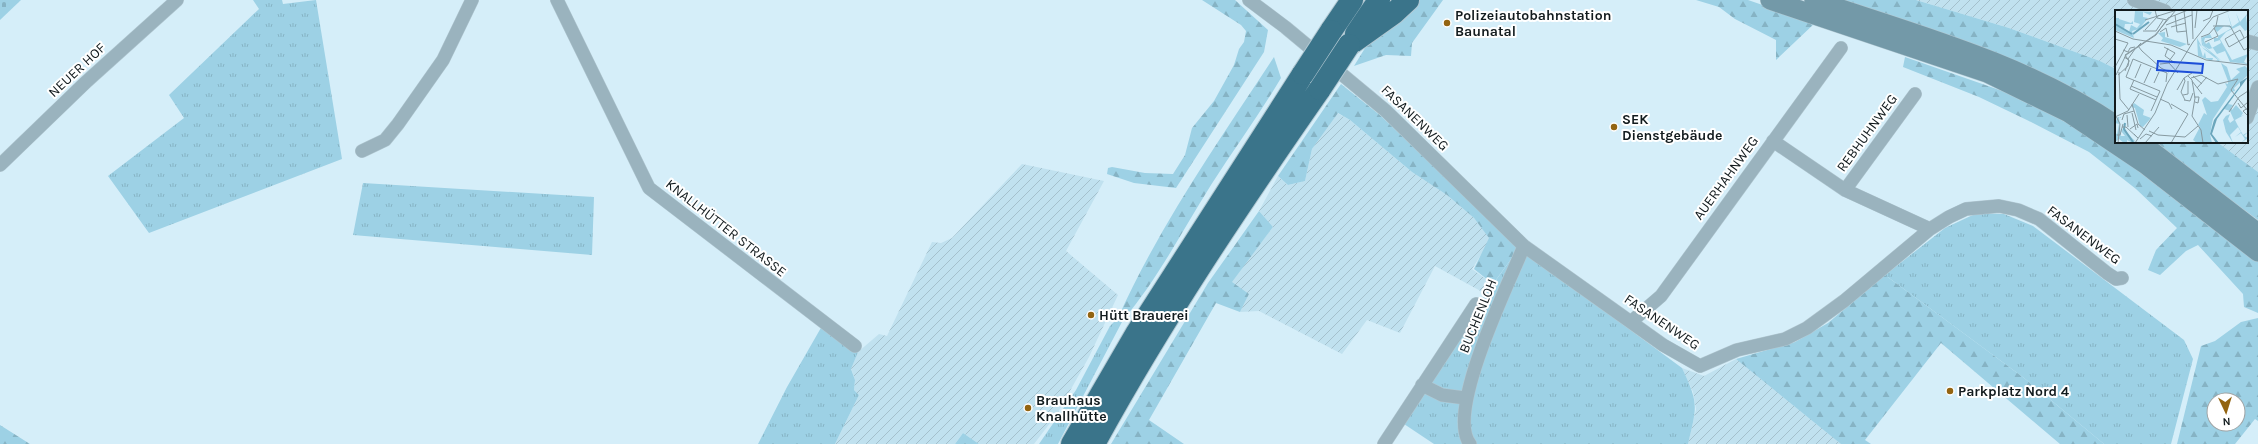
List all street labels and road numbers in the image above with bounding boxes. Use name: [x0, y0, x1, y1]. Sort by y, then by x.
street label: NEUER HOF: [45, 39, 109, 101]
street label: FASANENWEG: [1378, 81, 1452, 155]
street label: REBHUHNWEG: [1833, 91, 1901, 175]
street label: AUERHAHNWEG: [1690, 133, 1762, 223]
street label: KNALLHÜTTER STRASSE: [662, 176, 790, 280]
street label: FASANENWEG: [2044, 202, 2124, 268]
street label: BUCHENLOH: [1455, 277, 1501, 355]
street label: FASANENWEG: [1621, 290, 1703, 354]

